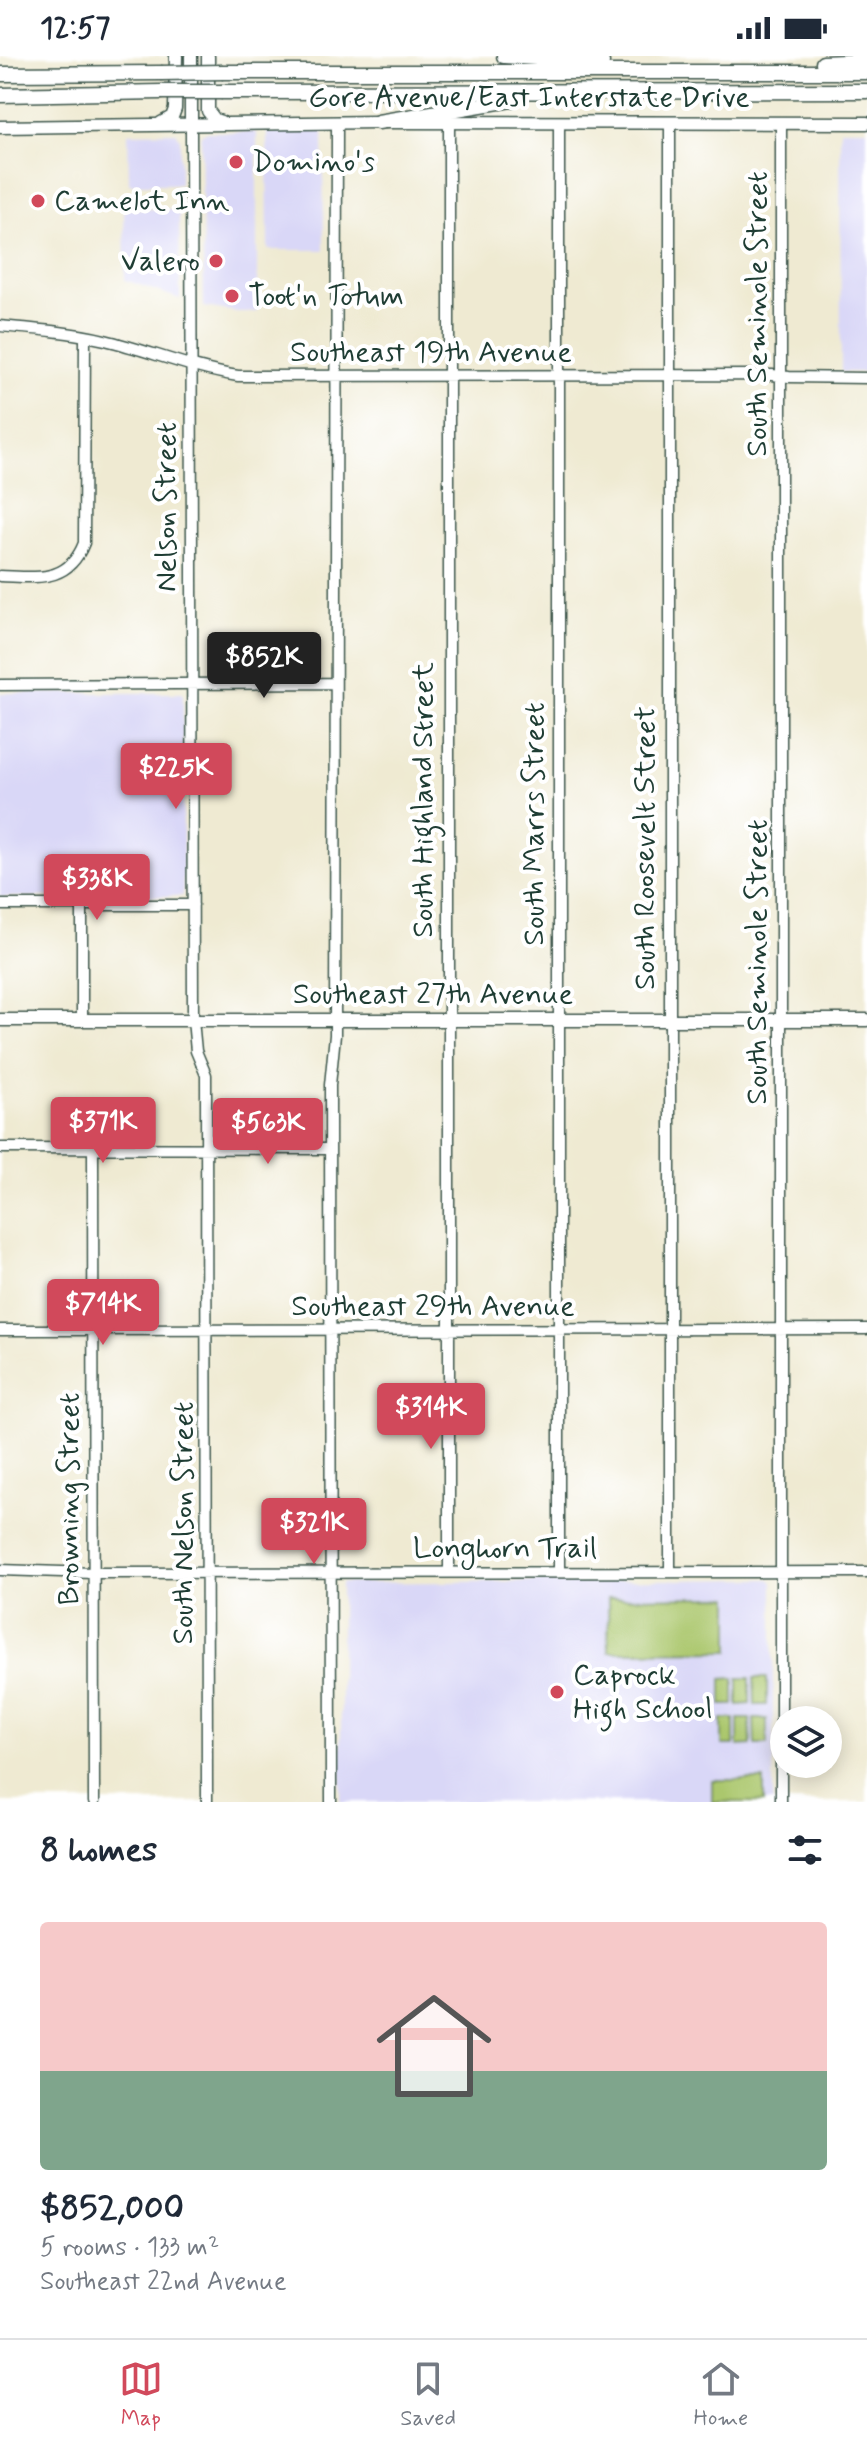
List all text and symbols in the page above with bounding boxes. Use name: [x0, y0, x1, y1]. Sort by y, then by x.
text: 12:57: [40, 9, 110, 48]
street label: Gore Avenue/East Interstate Drive: [308, 78, 750, 117]
place label: Domino's: [252, 143, 375, 182]
marker: Domino's: [227, 153, 245, 171]
street label: South Seminole Street: [738, 171, 777, 457]
place label: Camelot Inn: [54, 182, 230, 221]
marker: Camelot Inn: [29, 192, 47, 210]
place label: Valero: [121, 242, 200, 281]
marker: Valero: [207, 252, 225, 270]
place label: Toot'n Totum: [248, 277, 404, 316]
marker: Toot'n Totum: [223, 287, 241, 305]
street label: Southeast 19th Avenue: [290, 333, 572, 372]
street label: Nelson Street: [147, 422, 186, 592]
pin: $852K: [208, 632, 320, 700]
text: $852K: [225, 641, 303, 675]
street label: South Highland Street: [404, 662, 446, 938]
street label: South Marrs Street: [515, 702, 554, 946]
street label: South Roosevelt Street: [626, 706, 665, 990]
pin: $225K: [120, 743, 232, 811]
text: $225K: [139, 752, 213, 786]
street label: South Seminole Street: [738, 819, 777, 1105]
pin: $338K: [41, 854, 153, 922]
text: $338K: [62, 863, 132, 897]
street label: Southeast 27th Avenue: [293, 975, 573, 1014]
pin: $371K: [47, 1097, 159, 1165]
pin: $563K: [212, 1098, 324, 1166]
text: $371K: [69, 1106, 137, 1140]
text: $563K: [231, 1107, 305, 1141]
pin: $714K: [47, 1279, 159, 1347]
street label: Southeast 29th Avenue: [291, 1287, 575, 1326]
text: $714K: [65, 1288, 141, 1322]
pin: $314K: [375, 1383, 487, 1451]
text: $314K: [395, 1392, 467, 1426]
street label: Browning Street: [50, 1393, 89, 1605]
street label: South Nelson Street: [164, 1401, 203, 1645]
pin: $321K: [258, 1498, 370, 1566]
text: $321K: [279, 1507, 349, 1541]
street label: Longhorn Trail: [413, 1529, 597, 1570]
place label: Caprock High School: [573, 1656, 713, 1732]
marker: Caprock High School: [548, 1683, 566, 1701]
map controls: [770, 1706, 842, 1778]
button: layers: [770, 1706, 842, 1778]
text: 8 homes: [40, 1828, 157, 1873]
icon: filters: [783, 1828, 827, 1872]
icon: home: [362, 1974, 506, 2118]
text: $852,000: [40, 2186, 184, 2231]
text: 5 rooms · 133 m²: [40, 2231, 219, 2265]
text: Southeast 22nd Avenue: [40, 2265, 286, 2299]
tab: Map: [119, 2357, 163, 2433]
tab: Saved: [400, 2357, 456, 2433]
tab: Home: [694, 2357, 748, 2433]

